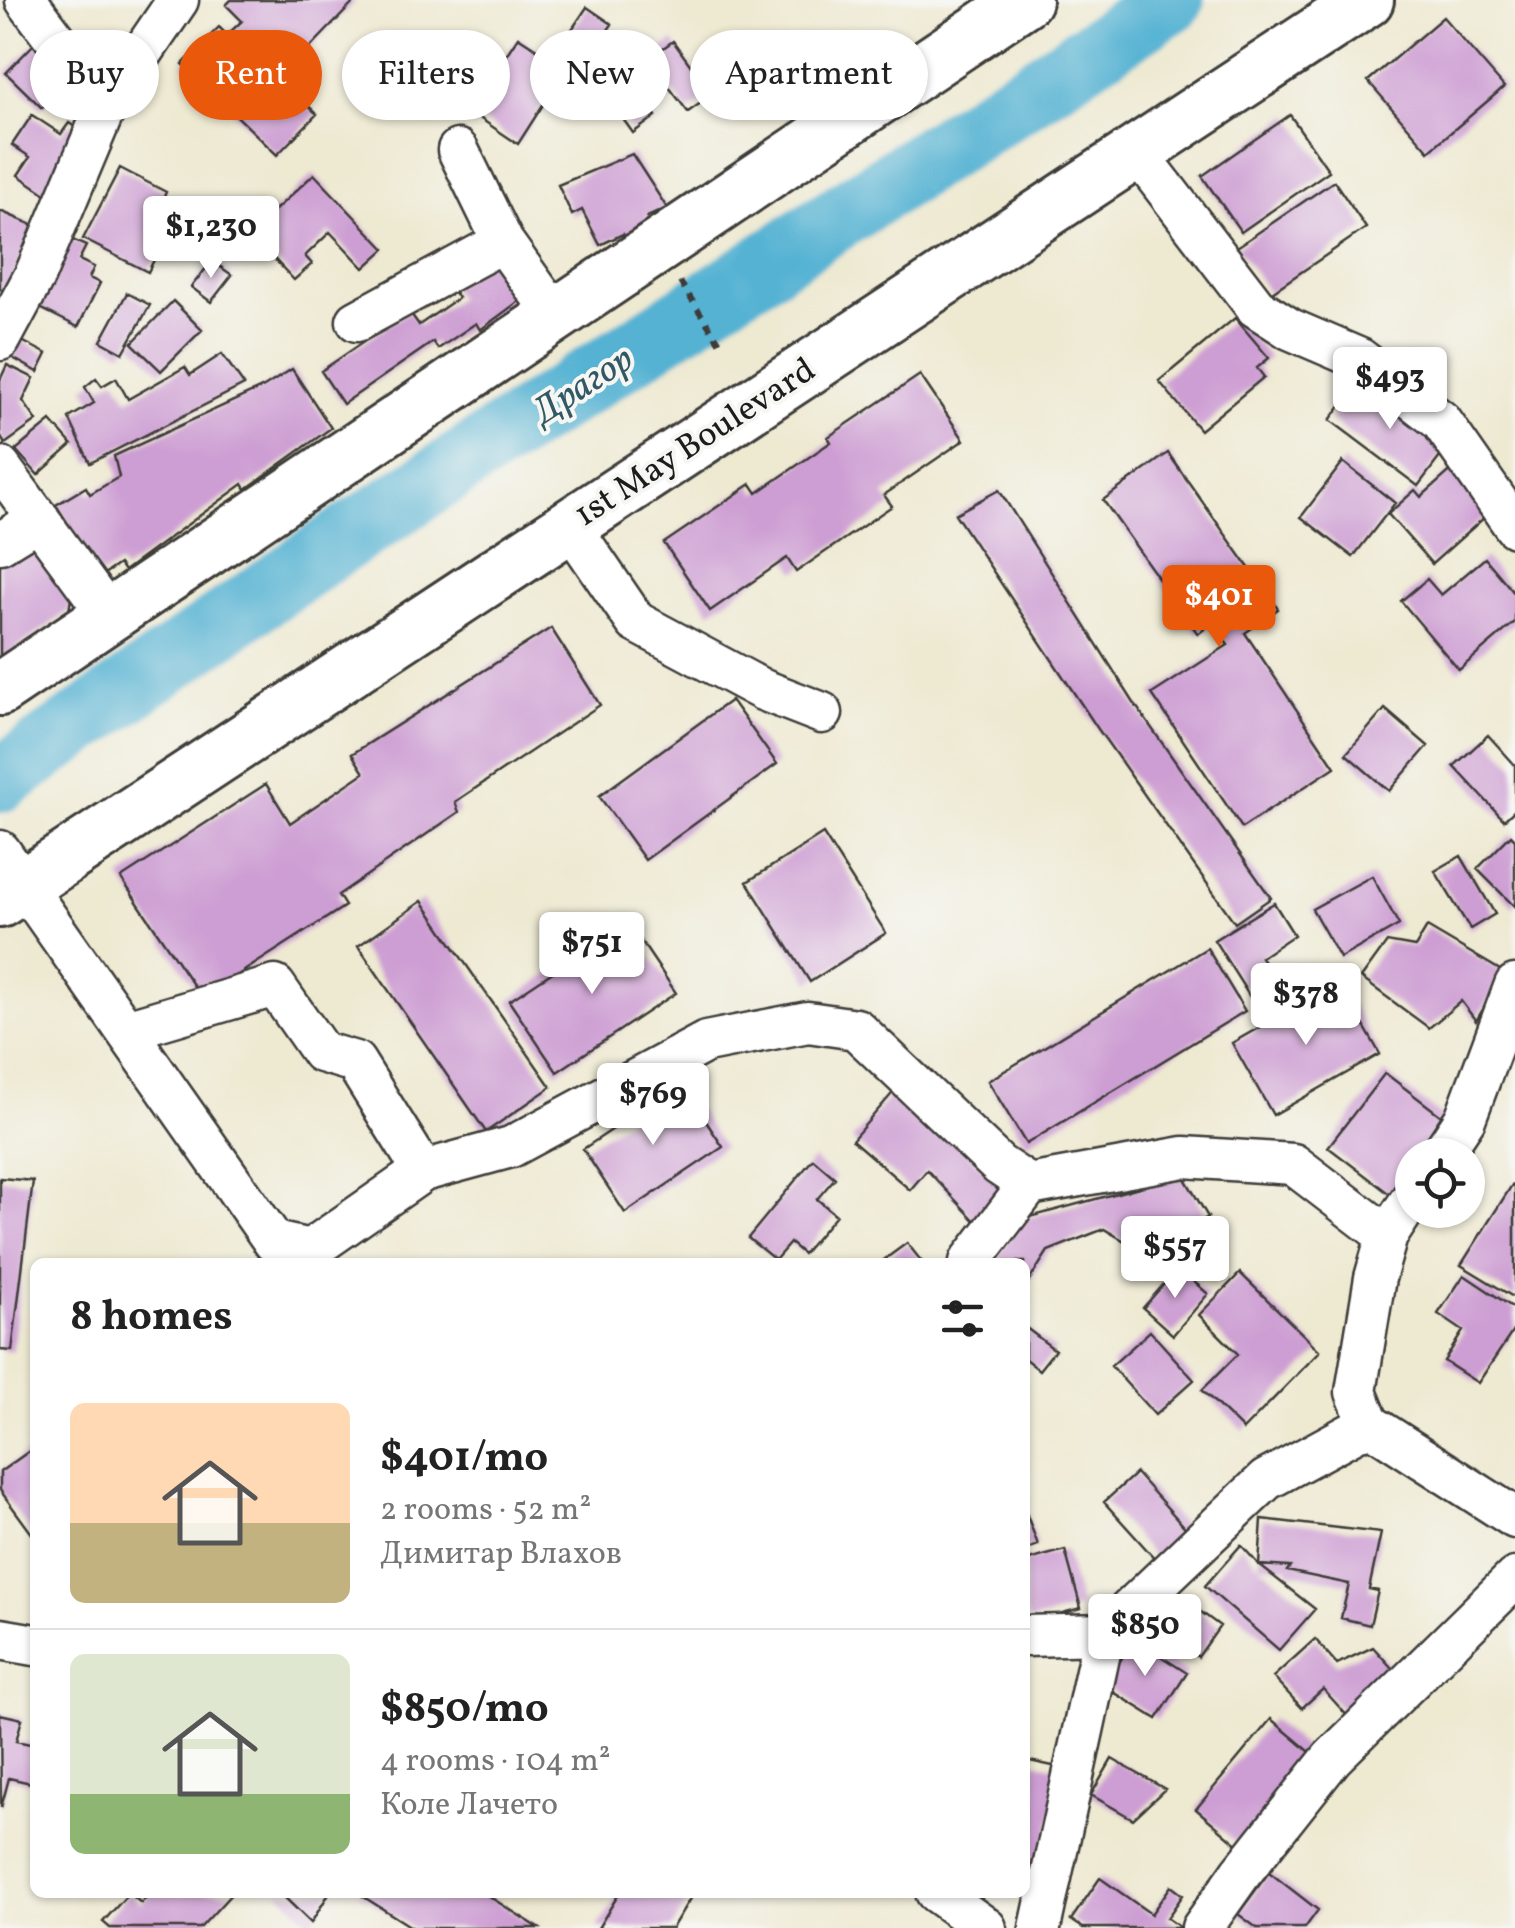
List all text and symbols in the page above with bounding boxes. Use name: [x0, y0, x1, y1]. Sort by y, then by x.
chip: Buy: [30, 30, 159, 120]
chip: Rent: [179, 30, 322, 120]
chip: Filters: [342, 30, 510, 120]
chip: New: [530, 30, 670, 120]
chip: Apartment: [690, 30, 928, 120]
pin: $1,230: [130, 196, 292, 281]
text: $1,230: [165, 206, 257, 250]
water label: Драгор: [521, 334, 645, 441]
street label: 1st May Boulevard: [566, 347, 826, 540]
pin: $493: [1331, 347, 1449, 432]
text: $493: [1355, 357, 1425, 401]
pin: $401: [1160, 565, 1278, 650]
text: $401: [1184, 575, 1254, 619]
pin: $751: [533, 912, 651, 997]
text: $751: [561, 922, 623, 966]
pin: $378: [1247, 963, 1365, 1048]
text: $378: [1273, 973, 1339, 1017]
pin: $769: [594, 1063, 712, 1148]
text: $769: [619, 1073, 687, 1117]
map controls: [1395, 1138, 1485, 1228]
button: locate: [1395, 1138, 1485, 1228]
pin: $557: [1116, 1216, 1234, 1301]
text: $557: [1143, 1226, 1207, 1270]
text: 8 homes: [70, 1289, 233, 1348]
icon: filters: [935, 1291, 990, 1346]
text: $401/mo: [380, 1430, 548, 1489]
icon: home: [150, 1443, 270, 1563]
text: 2 rooms · 52 m²: [380, 1489, 591, 1533]
text: Димитар Влахов: [380, 1533, 622, 1577]
pin: $850: [1086, 1594, 1204, 1679]
text: $850: [1110, 1604, 1180, 1648]
text: $850/mo: [380, 1681, 549, 1740]
icon: home: [150, 1694, 270, 1814]
text: 4 rooms · 104 m²: [380, 1740, 611, 1784]
text: Коле Лачето: [380, 1784, 558, 1828]

